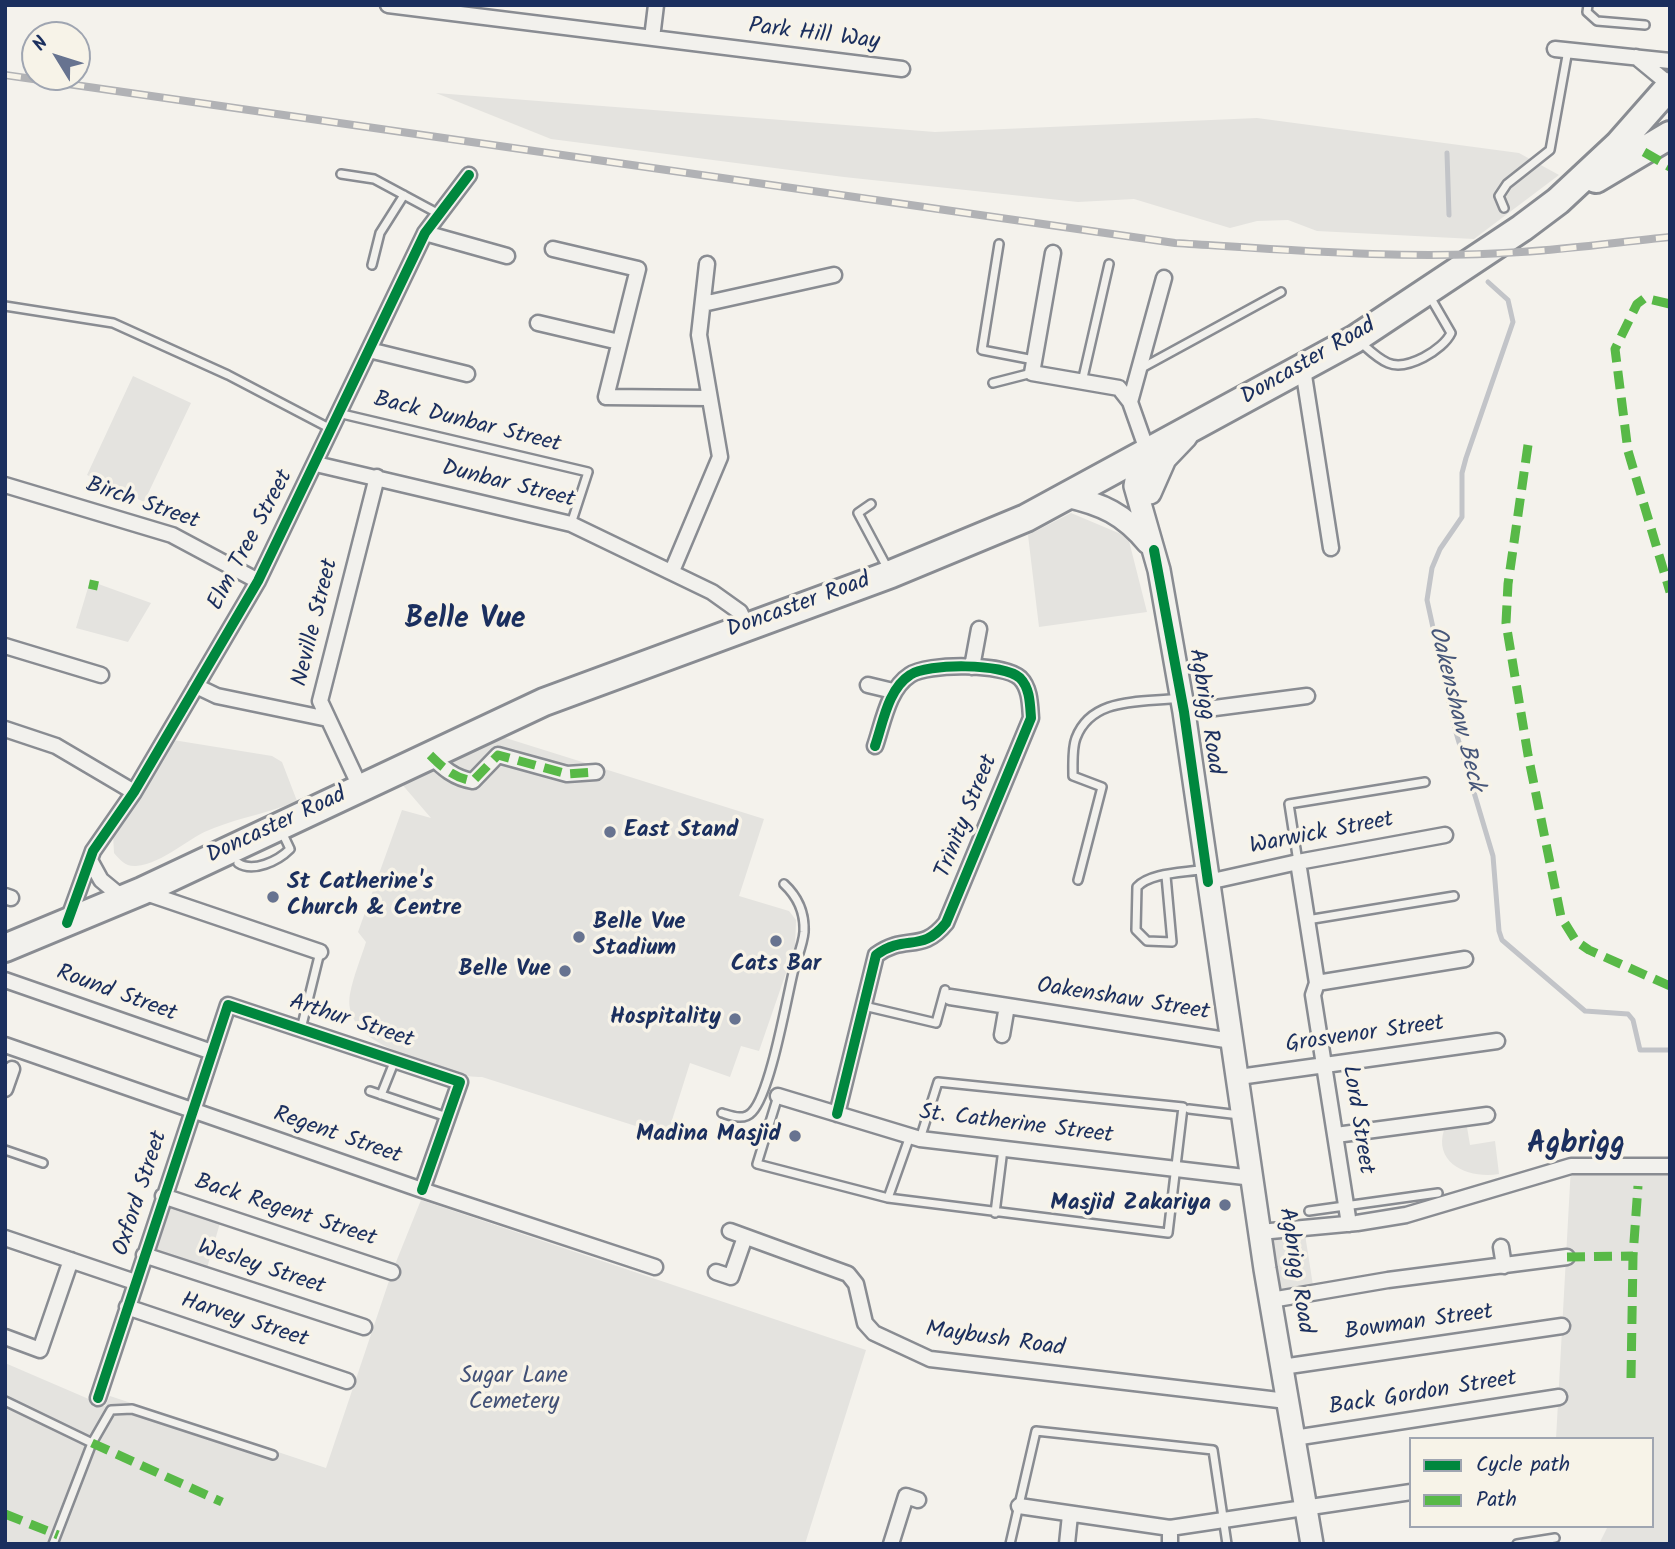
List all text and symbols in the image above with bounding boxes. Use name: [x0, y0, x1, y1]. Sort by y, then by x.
street label: Park Hill Way: [747, 14, 881, 58]
north arrow: [21, 21, 91, 91]
text: N: [26, 30, 57, 58]
street label: Doncaster Road: [1237, 313, 1381, 413]
street label: Back Dunbar Street: [371, 387, 563, 461]
street label: Dunbar Street: [439, 456, 577, 516]
street label: Elm Tree Street: [203, 466, 301, 616]
street label: Birch Street: [82, 473, 202, 537]
street label: Neville Street: [288, 556, 346, 690]
street label: Doncaster Road: [724, 568, 874, 646]
district label: Belle Vue: [405, 604, 525, 640]
water label: Oakenshaw Beck: [1420, 624, 1488, 794]
street label: Agbrigg Road: [1180, 647, 1228, 777]
street label: Trinity Street: [931, 751, 1005, 883]
street label: Doncaster Road: [203, 783, 351, 871]
street label: Warwick Street: [1248, 808, 1396, 862]
place label: East Stand: [624, 818, 738, 846]
marker: East Stand: [602, 824, 618, 840]
place label: St Catherine's Church & Centre: [287, 870, 462, 924]
marker: St Catherine's Church & Centre: [265, 889, 281, 905]
place label: Belle Vue Stadium: [593, 910, 686, 964]
marker: Belle Vue Stadium: [571, 929, 587, 945]
marker: Cats Bar: [768, 933, 784, 949]
place label: Cats Bar: [731, 952, 821, 980]
place label: Belle Vue: [458, 957, 551, 985]
street label: Round Street: [52, 960, 180, 1030]
marker: Belle Vue: [557, 963, 573, 979]
street label: Oakenshaw Street: [1035, 974, 1211, 1028]
street label: Arthur Street: [285, 990, 417, 1056]
place label: Hospitality: [610, 1005, 721, 1033]
marker: Hospitality: [727, 1011, 743, 1027]
street label: Grosvenor Street: [1284, 1011, 1446, 1061]
street label: Lord Street: [1334, 1064, 1378, 1176]
street label: St. Catherine Street: [917, 1100, 1115, 1152]
street label: Regent Street: [269, 1102, 405, 1172]
place label: Madina Masjid: [636, 1122, 781, 1150]
street label: Oxford Street: [109, 1128, 175, 1260]
marker: Madina Masjid: [787, 1128, 803, 1144]
district label: Agbrigg: [1527, 1129, 1625, 1165]
street label: Back Regent Street: [191, 1170, 379, 1254]
place label: Masjid Zakariya: [1050, 1191, 1211, 1219]
marker: Masjid Zakariya: [1217, 1197, 1233, 1213]
street label: Agbrigg Road: [1270, 1206, 1318, 1336]
street label: Wesley Street: [194, 1235, 328, 1303]
street label: Harvey Street: [177, 1288, 311, 1356]
street label: Bowman Street: [1343, 1300, 1495, 1348]
street label: Maybush Road: [924, 1318, 1066, 1364]
park label: Sugar Lane Cemetery: [460, 1364, 568, 1418]
street label: Back Gordon Street: [1327, 1367, 1519, 1423]
legend: [1409, 1437, 1654, 1528]
text: Cycle path: [1476, 1449, 1570, 1482]
text: Path: [1476, 1484, 1517, 1517]

